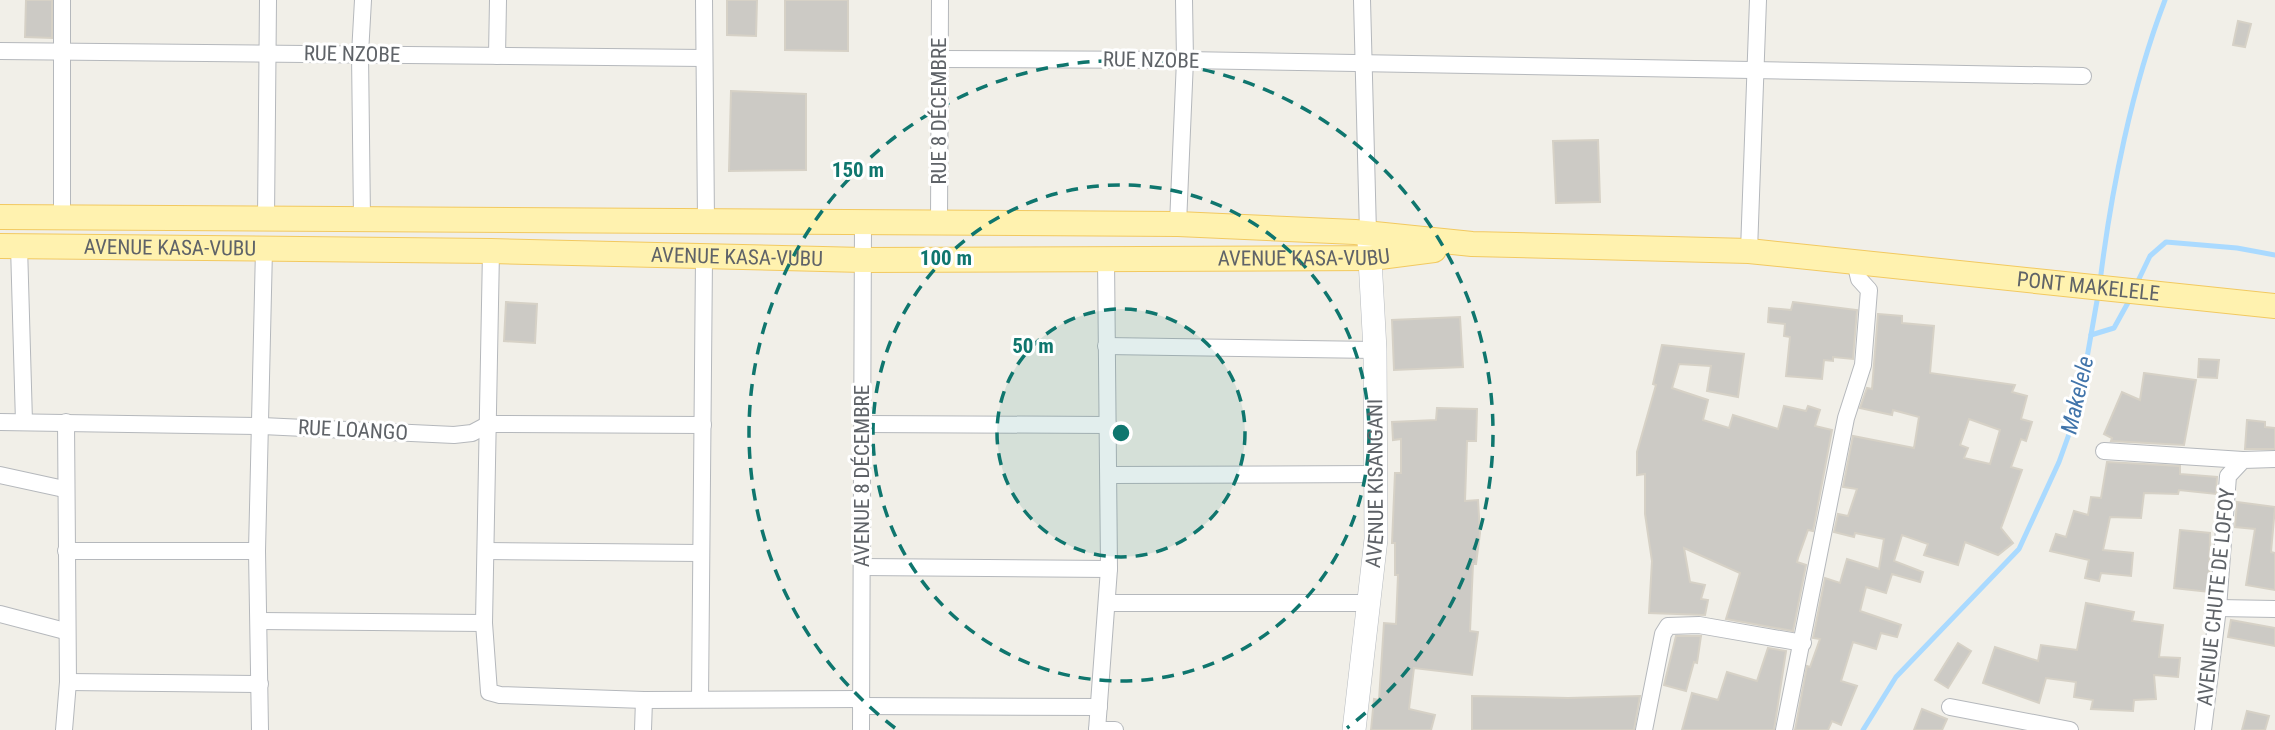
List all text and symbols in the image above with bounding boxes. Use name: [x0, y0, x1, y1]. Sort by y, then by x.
street label: RUE 8 DÉCEMBRE: [927, 37, 951, 185]
street label: RUE NZOBE: [304, 41, 400, 67]
street label: RUE NZOBE: [1103, 47, 1199, 73]
text: 150 m: [832, 158, 884, 182]
street label: AVENUE KASA-VUBU: [84, 235, 256, 261]
street label: AVENUE KASA-VUBU: [651, 243, 823, 271]
street label: AVENUE KASA-VUBU: [1218, 244, 1391, 271]
text: 100 m: [920, 246, 972, 270]
street label: PONT MAKELELE: [2016, 267, 2161, 306]
text: 50 m: [1012, 334, 1054, 358]
water label: Makelele: [2055, 354, 2100, 437]
street label: AVENUE 8 DÉCEMBRE: [850, 385, 874, 567]
street label: AVENUE KISANGANI: [1361, 399, 1388, 569]
street label: RUE LOANGO: [297, 415, 409, 445]
centre of rings: [1109, 421, 1133, 445]
street label: AVENUE CHUTE DE LOFOY: [2193, 487, 2239, 707]

